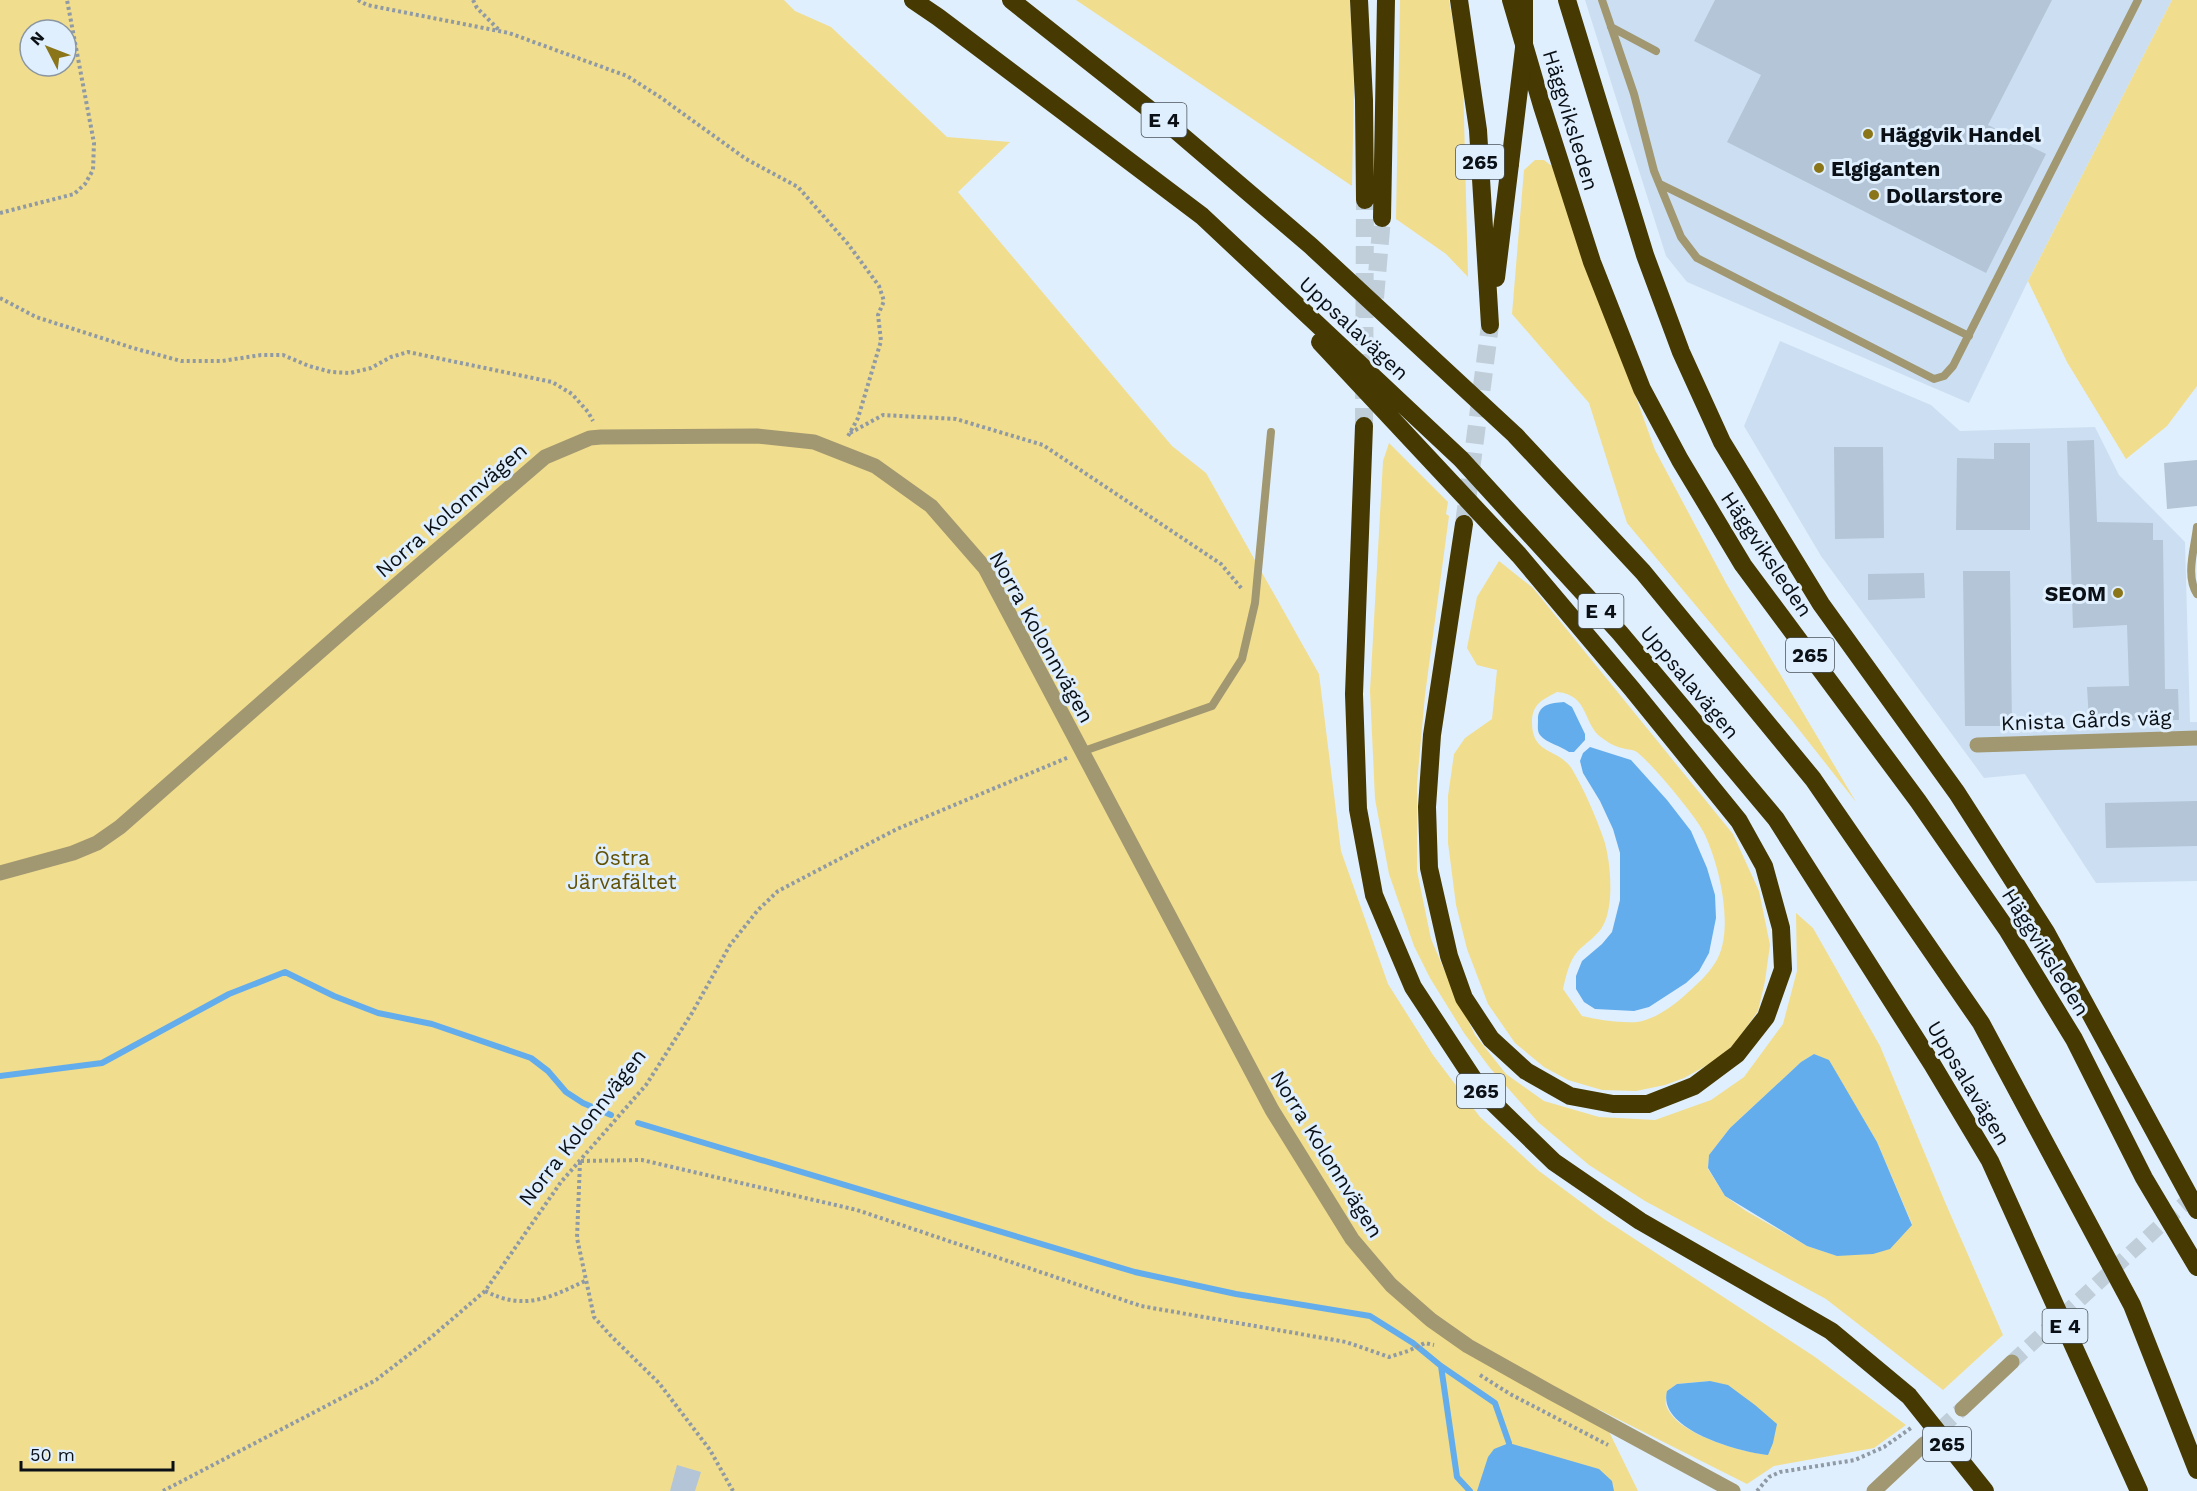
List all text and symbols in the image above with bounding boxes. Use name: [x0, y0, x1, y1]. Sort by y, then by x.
north arrow: [18, 18, 78, 78]
text: N: [26, 28, 48, 49]
street label: Häggviksleden: [1538, 47, 1604, 193]
road number: E 4: [1142, 103, 1186, 137]
place label: Häggvik Handel: [1880, 122, 2041, 147]
marker: Häggvik Handel: [1861, 127, 1875, 141]
road number: 265: [1456, 145, 1504, 179]
place label: Elgiganten: [1831, 156, 1940, 181]
marker: Elgiganten: [1812, 161, 1826, 175]
place label: Dollarstore: [1886, 183, 2003, 208]
marker: Dollarstore: [1867, 188, 1881, 202]
street label: Uppsalavägen: [1294, 271, 1414, 385]
street label: Norra Kolonnvägen: [370, 437, 532, 583]
street label: Häggviksleden: [1716, 487, 1818, 621]
street label: Norra Kolonnvägen: [984, 547, 1100, 727]
place label: SEOM: [2045, 581, 2106, 606]
marker: SEOM: [2111, 586, 2125, 600]
road number: E 4: [1578, 594, 1624, 628]
street label: Uppsalavägen: [1635, 620, 1745, 744]
road number: 265: [1786, 638, 1834, 672]
street label: Knista Gårds väg: [2000, 705, 2173, 735]
park label: Östra Järvafältet: [567, 845, 677, 894]
street label: Häggviksleden: [1997, 884, 2095, 1020]
street label: Uppsalavägen: [1922, 1016, 2016, 1150]
street label: Norra Kolonnvägen: [513, 1044, 651, 1210]
street label: Norra Kolonnvägen: [1265, 1066, 1389, 1242]
road number: 265: [1457, 1074, 1505, 1108]
road number: E 4: [2042, 1309, 2088, 1343]
road number: 265: [1923, 1427, 1971, 1461]
scale bar: [21, 1434, 172, 1472]
text: 50 m: [30, 1444, 75, 1465]

